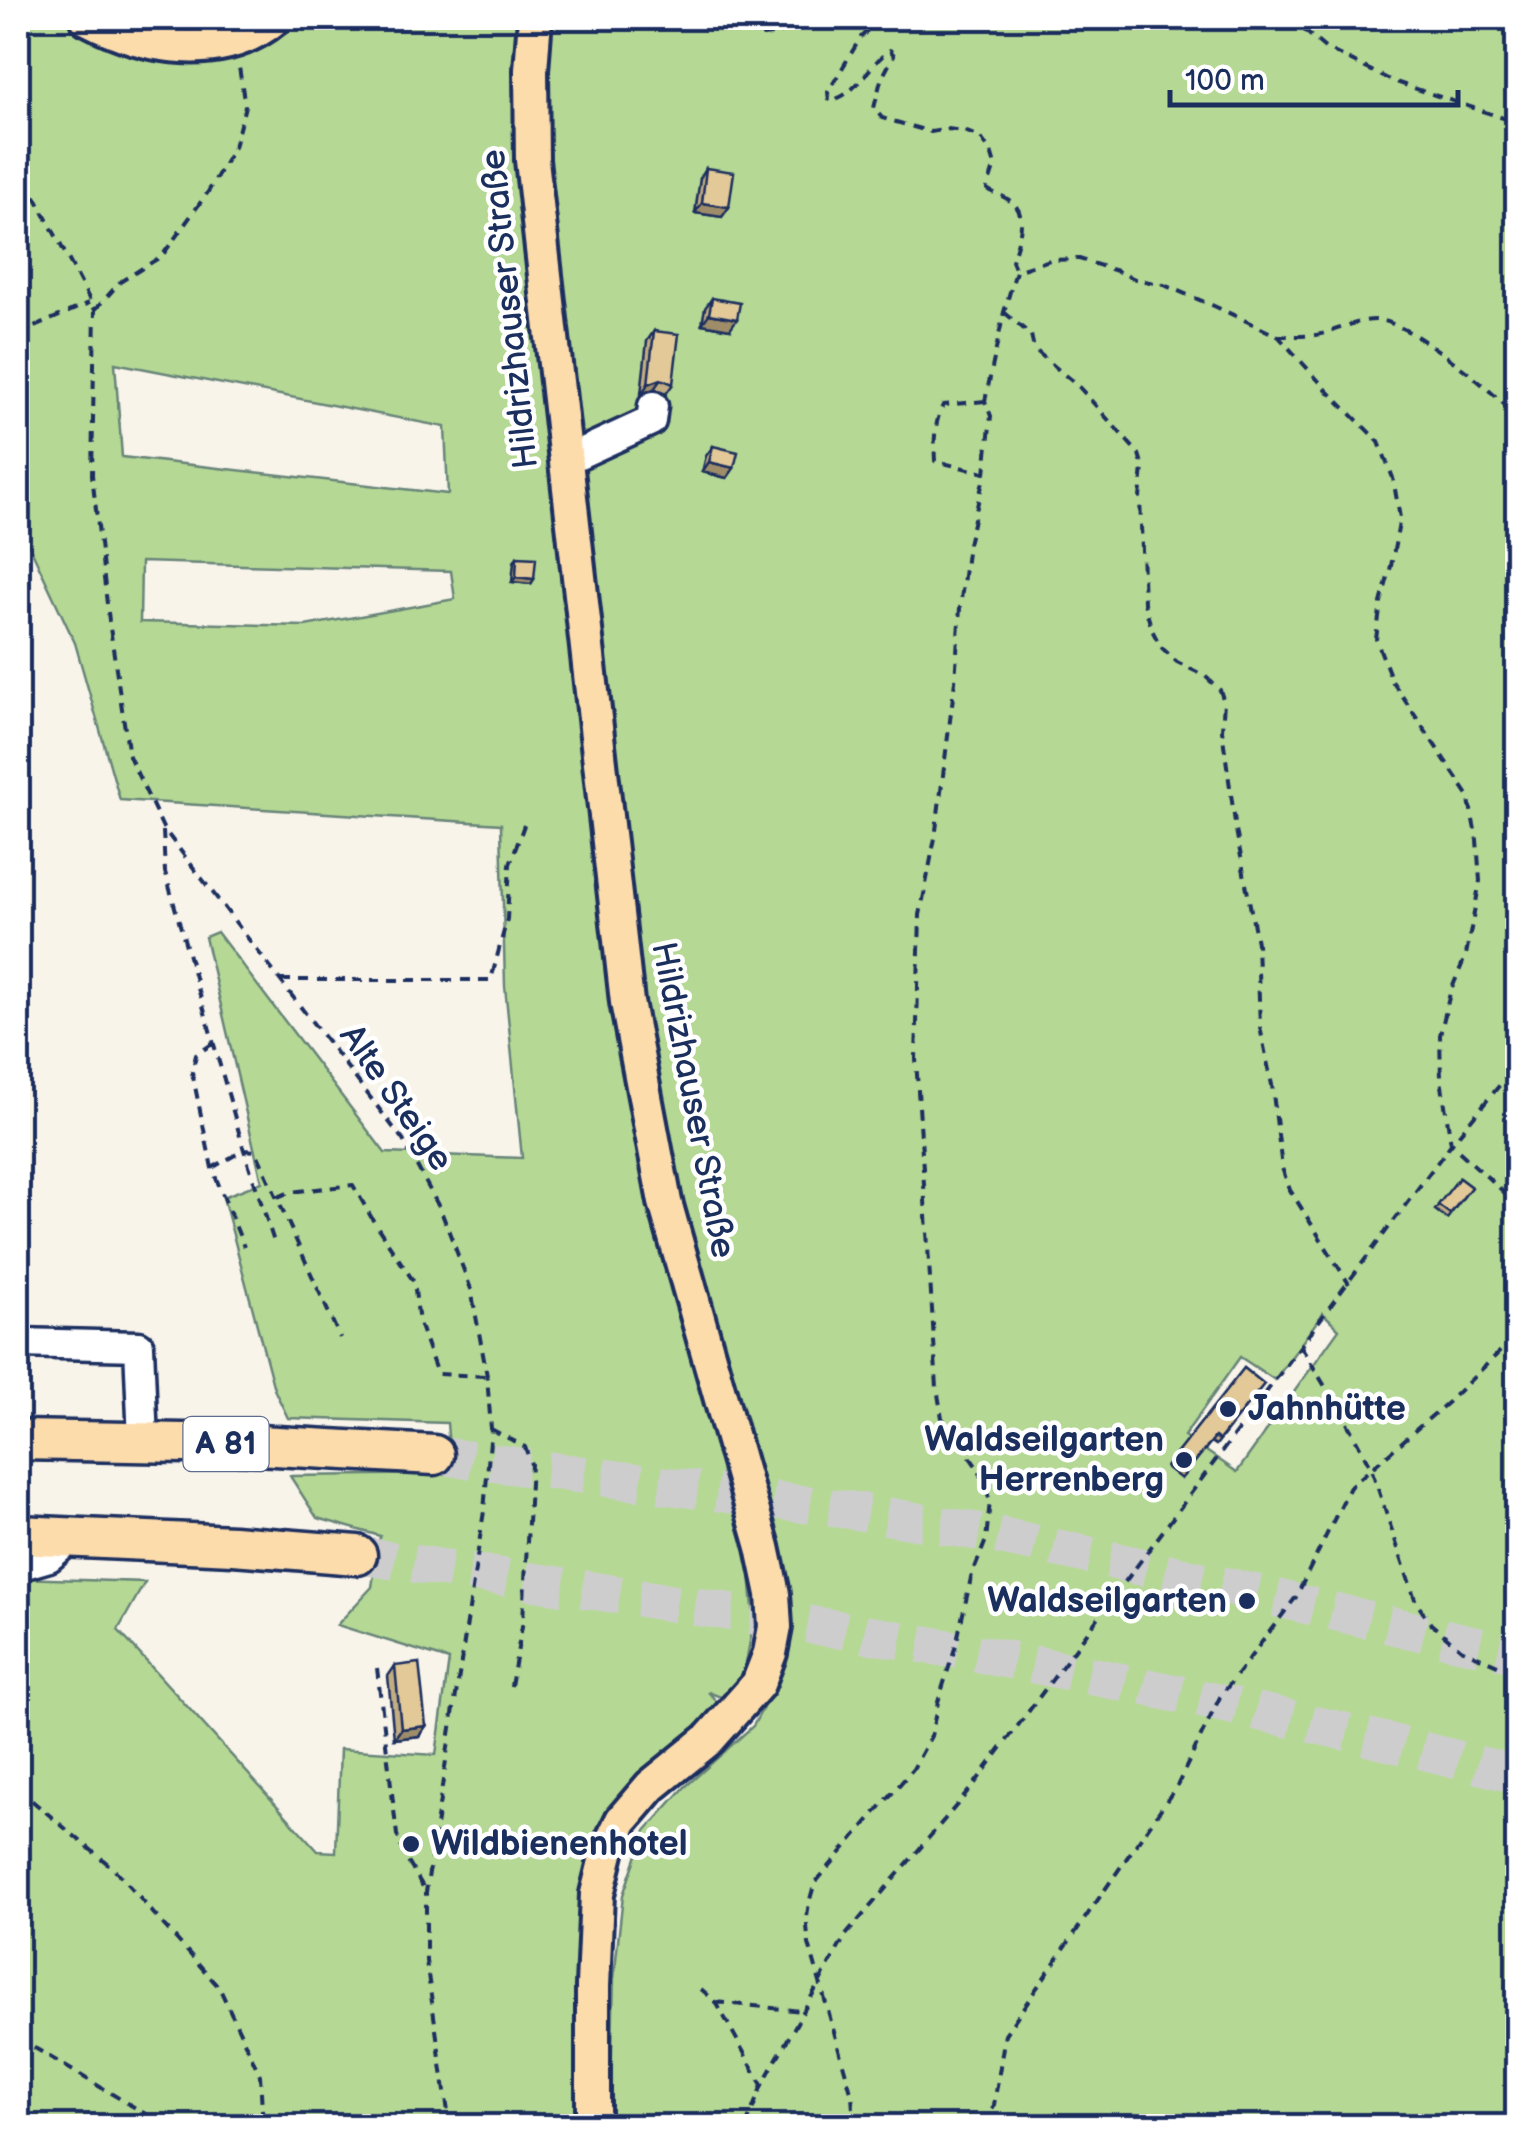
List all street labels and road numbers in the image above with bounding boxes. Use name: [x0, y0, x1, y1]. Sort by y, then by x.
street label: Hildrizhauser Straße: [472, 147, 548, 471]
street label: Hildrizhauser Straße: [641, 938, 745, 1262]
street label: Alte Steige: [330, 1016, 462, 1180]
road number: A 81: [184, 1417, 268, 1471]

